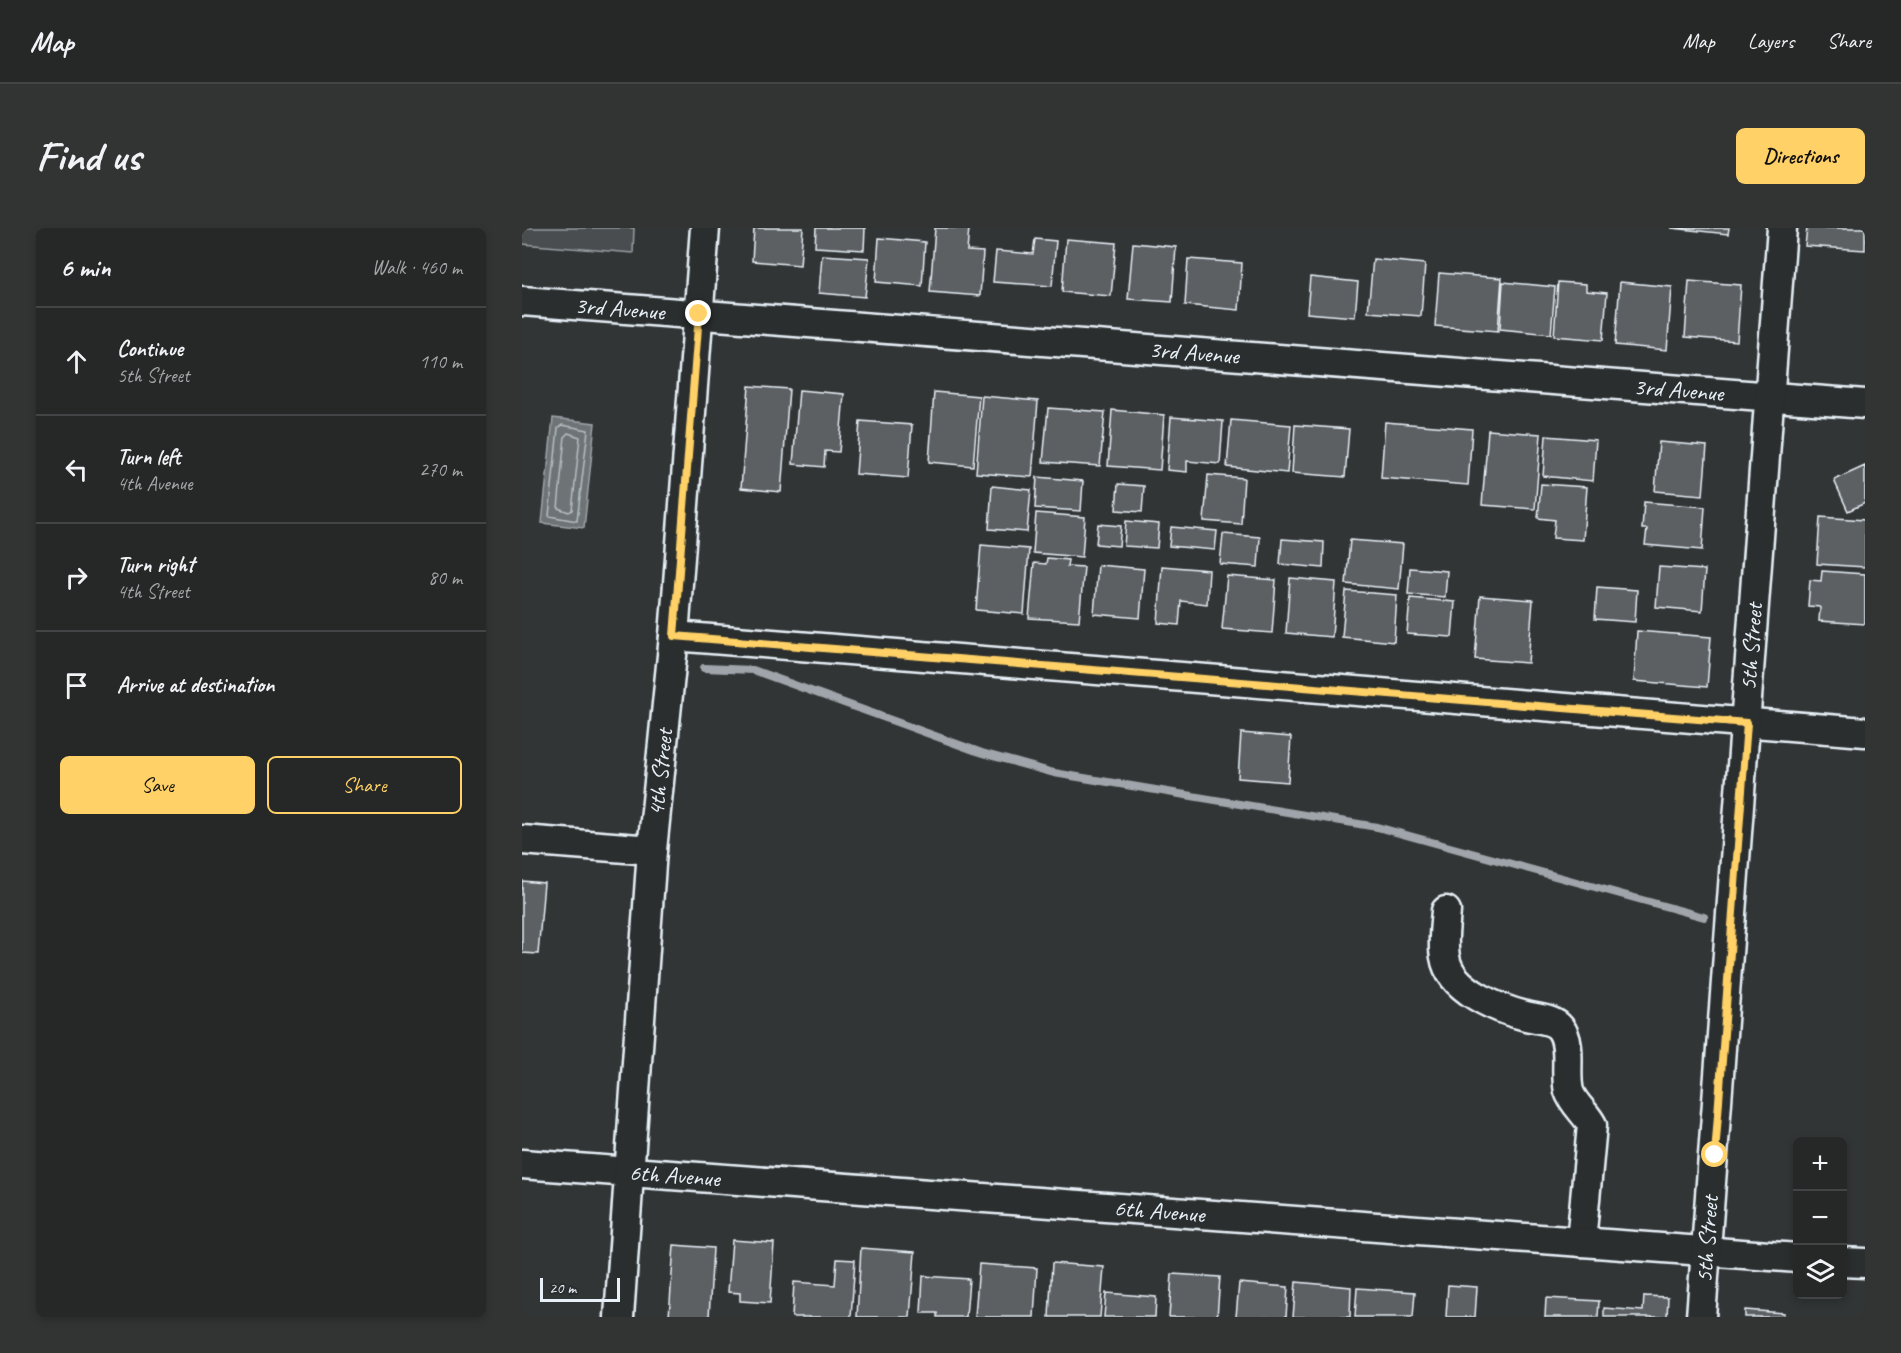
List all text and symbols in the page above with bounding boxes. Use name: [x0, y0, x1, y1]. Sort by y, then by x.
text: Map: [30, 24, 73, 59]
text: Map: [1682, 28, 1715, 54]
text: Layers: [1748, 28, 1794, 54]
text: Share: [1827, 28, 1871, 54]
button: Directions: [1736, 128, 1865, 184]
text: Find us: [36, 130, 141, 183]
text: 6 min: [60, 251, 110, 284]
text: Walk · 460 m: [372, 255, 462, 280]
street label: 3rd Avenue: [574, 290, 668, 327]
route end: [685, 300, 711, 326]
street label: 3rd Avenue: [1148, 334, 1242, 371]
text: Continue: [117, 335, 183, 363]
icon: ahead: [60, 345, 93, 378]
text: 110 m: [419, 349, 462, 374]
text: 5th Street: [117, 363, 190, 388]
street label: 3rd Avenue: [1633, 371, 1727, 408]
text: Turn left: [117, 443, 181, 471]
icon: left: [60, 453, 93, 486]
text: 270 m: [419, 457, 462, 482]
text: 4th Avenue: [117, 471, 193, 496]
text: Turn right: [117, 551, 194, 579]
icon: right: [60, 561, 93, 594]
text: 80 m: [428, 565, 462, 590]
text: 4th Street: [117, 579, 190, 604]
street label: 5th Street: [1733, 600, 1769, 692]
icon: arrive: [60, 669, 93, 702]
text: Arrive at destination: [117, 671, 274, 699]
street label: 4th Street: [641, 726, 680, 818]
button: Save: [60, 756, 255, 814]
button: Share: [267, 756, 462, 814]
map controls: [1793, 1137, 1847, 1299]
button: +: [1793, 1137, 1847, 1191]
route start: [1701, 1141, 1727, 1167]
street label: 6th Avenue: [628, 1157, 723, 1194]
button: −: [1793, 1191, 1847, 1245]
street label: 6th Avenue: [1113, 1193, 1208, 1229]
street label: 5th Street: [1689, 1193, 1725, 1284]
button: layers: [1793, 1245, 1847, 1299]
scale bar: [540, 1275, 620, 1302]
text: 20 m: [549, 1278, 576, 1298]

